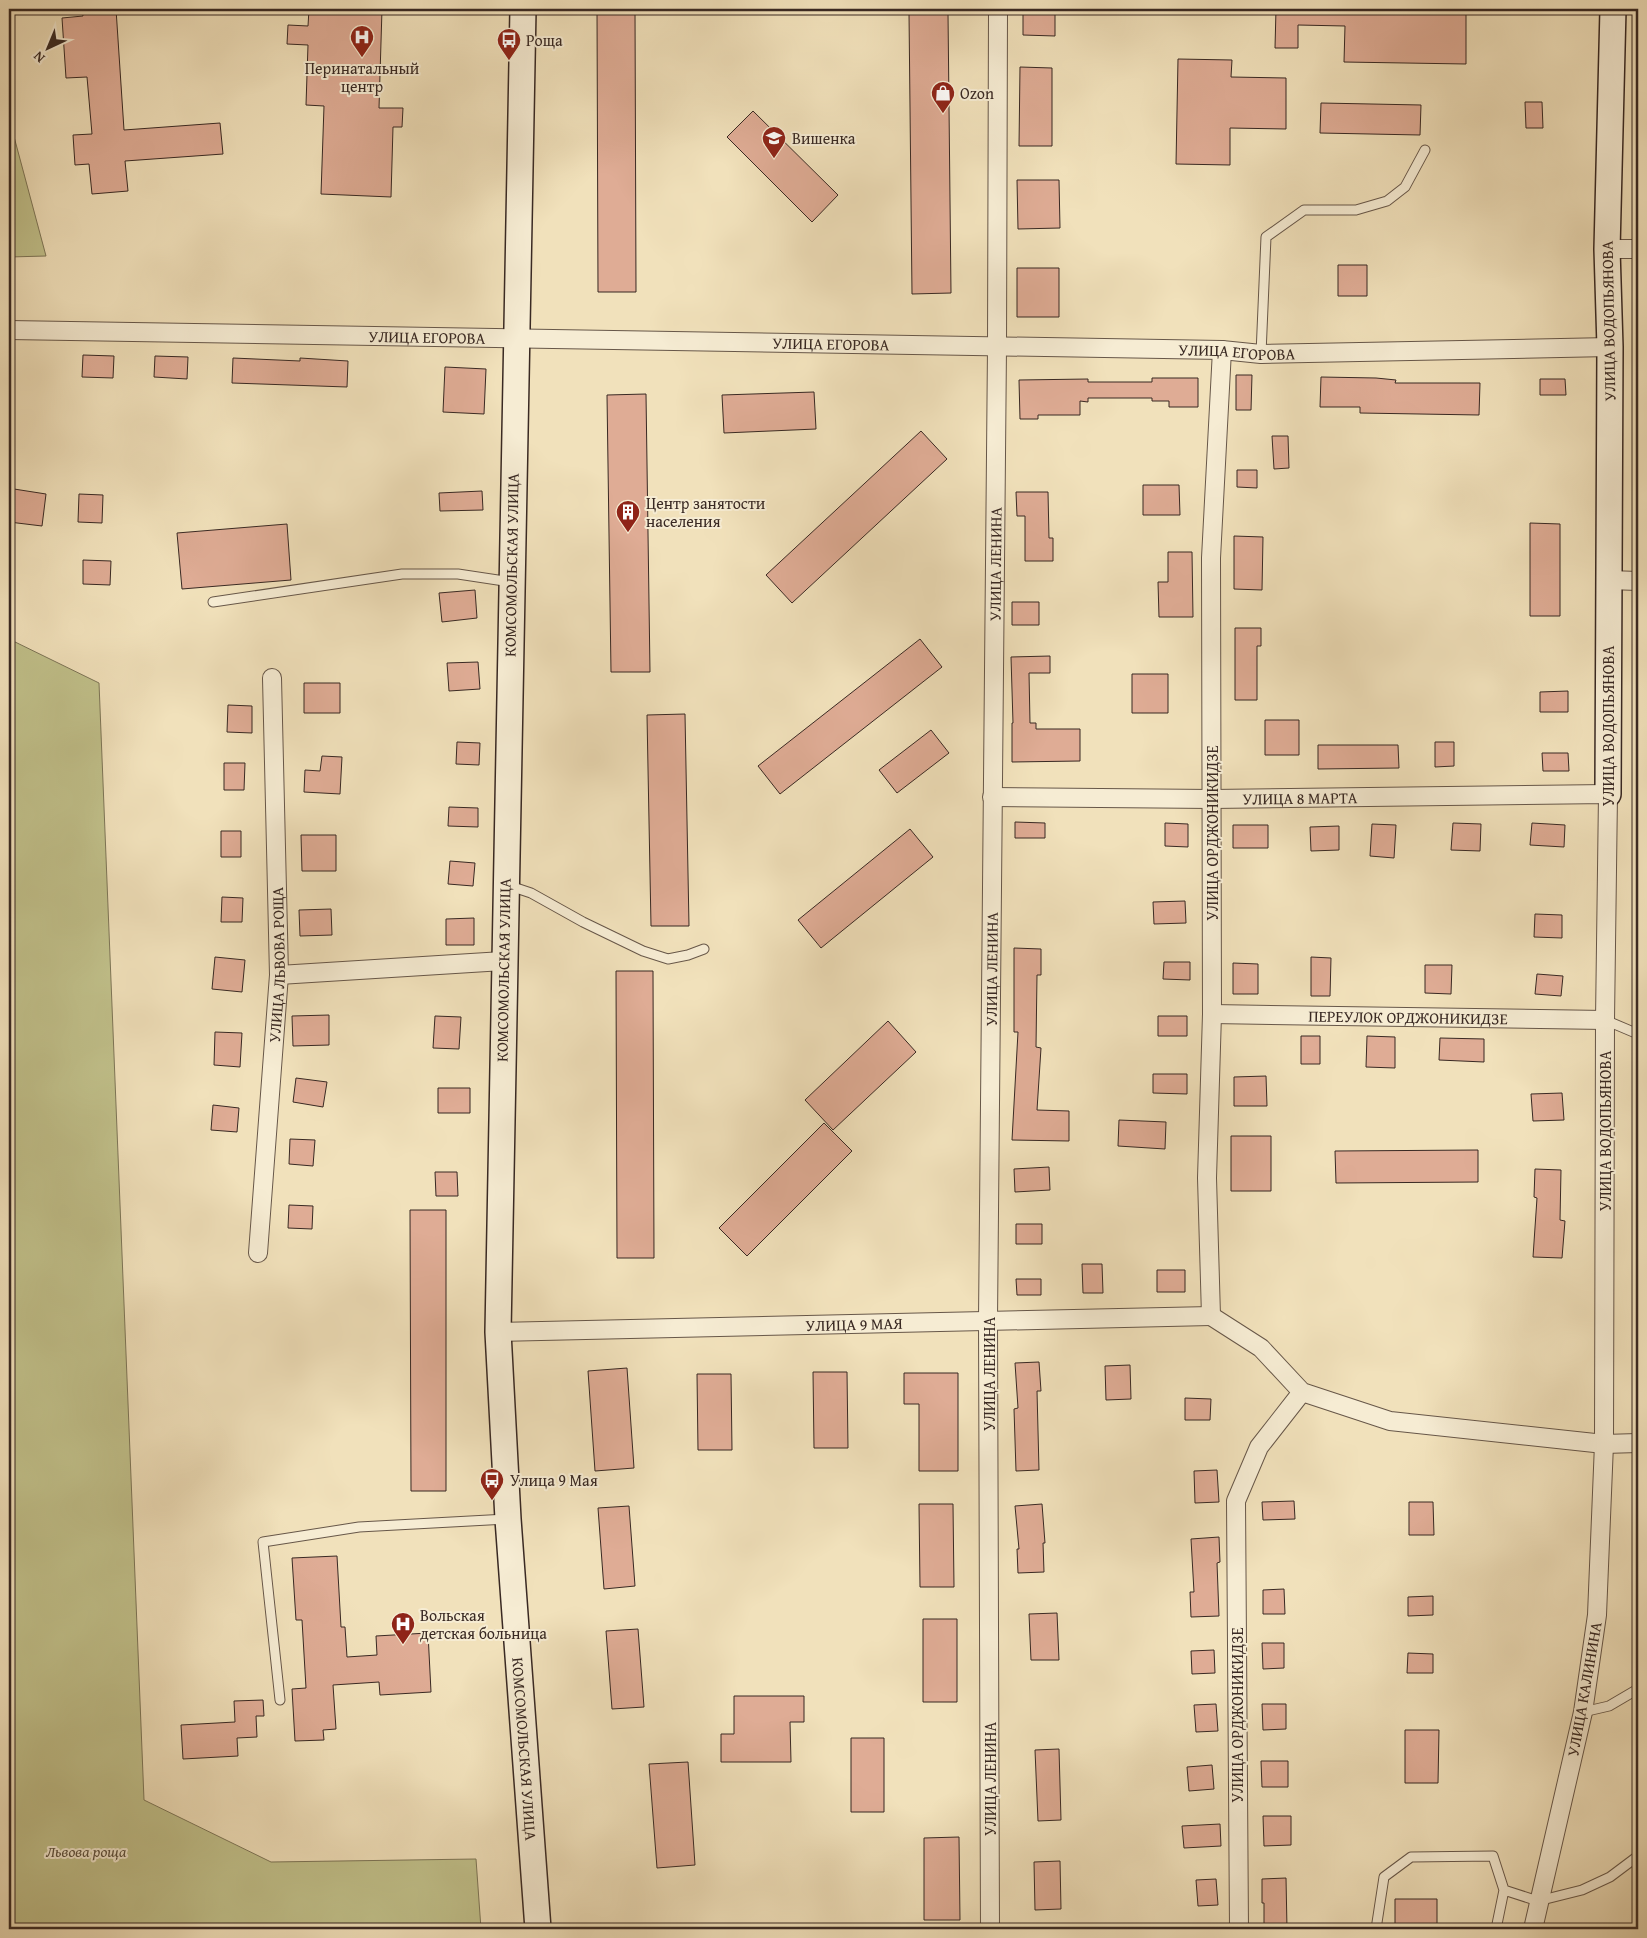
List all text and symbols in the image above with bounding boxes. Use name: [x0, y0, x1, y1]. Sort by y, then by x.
north arrow: [22, 22, 72, 72]
hospital icon: Перинатальный центр: [349, 24, 375, 58]
bus stop icon: Роща: [496, 27, 522, 61]
place label: Роща: [526, 28, 563, 52]
text: N: [28, 46, 49, 68]
place label: Перинатальный центр: [305, 56, 420, 98]
shop icon: Ozon: [930, 80, 956, 114]
place label: Ozon: [960, 81, 994, 105]
school or university icon: Вишенка: [761, 125, 787, 159]
place label: Вишенка: [792, 126, 856, 150]
street label: УЛИЦА ВОДОПЬЯНОВА: [1595, 240, 1621, 402]
street label: УЛИЦА ЕГОРОВА: [368, 324, 486, 350]
street label: УЛИЦА ЕГОРОВА: [772, 331, 890, 357]
street label: УЛИЦА ЕГОРОВА: [1178, 337, 1296, 366]
street label: КОМСОМОЛЬСКАЯ УЛИЦА: [497, 473, 525, 657]
place label: Центр занятости населения: [646, 491, 766, 533]
building icon: Центр занятости населения: [615, 499, 641, 533]
street label: УЛИЦА ЛЕНИНА: [982, 507, 1008, 621]
street label: УЛИЦА ВОДОПЬЯНОВА: [1596, 645, 1620, 806]
street label: УЛИЦА ОРДЖОНИКИДЗЕ: [1200, 745, 1224, 921]
street label: УЛИЦА 8 МАРТА: [1242, 785, 1358, 811]
street label: КОМСОМОЛЬСКАЯ УЛИЦА: [489, 878, 517, 1062]
street label: УЛИЦА ЛЬВОВА РОЩА: [262, 886, 291, 1044]
street label: УЛИЦА ЛЕНИНА: [979, 911, 1004, 1026]
street label: ПЕРЕУЛОК ОРДЖОНИКИДЗЕ: [1308, 1003, 1508, 1031]
street label: УЛИЦА ВОДОПЬЯНОВА: [1593, 1050, 1617, 1211]
street label: УЛИЦА 9 МАЯ: [805, 1311, 903, 1337]
street label: УЛИЦА ЛЕНИНА: [977, 1317, 1001, 1431]
bus stop icon: Улица 9 Мая: [479, 1467, 505, 1501]
place label: Улица 9 Мая: [510, 1468, 598, 1492]
place label: Вольская детская больница: [420, 1603, 547, 1645]
hospital icon: Вольская детская больница: [390, 1611, 416, 1645]
street label: УЛИЦА КАЛИНИНА: [1560, 1619, 1608, 1758]
street label: УЛИЦА ОРДЖОНИКИДЗЕ: [1225, 1627, 1249, 1803]
street label: КОМСОМОЛЬСКАЯ УЛИЦА: [506, 1656, 544, 1842]
street label: УЛИЦА ЛЕНИНА: [978, 1722, 1002, 1836]
park label: Львова роща: [46, 1839, 127, 1863]

